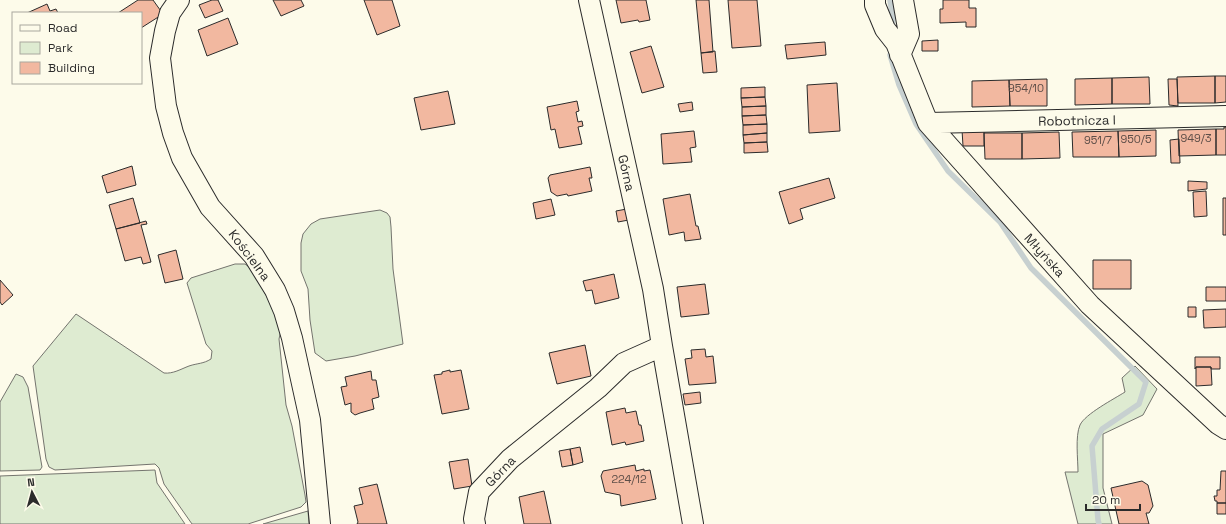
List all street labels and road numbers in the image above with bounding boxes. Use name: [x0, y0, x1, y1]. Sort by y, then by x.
street label: Robotnicza I: [1038, 111, 1116, 130]
street label: Górna: [614, 153, 639, 194]
street label: Kościelna: [225, 226, 275, 285]
street label: Młyńska: [1021, 230, 1069, 281]
street label: Górna: [481, 452, 520, 491]

